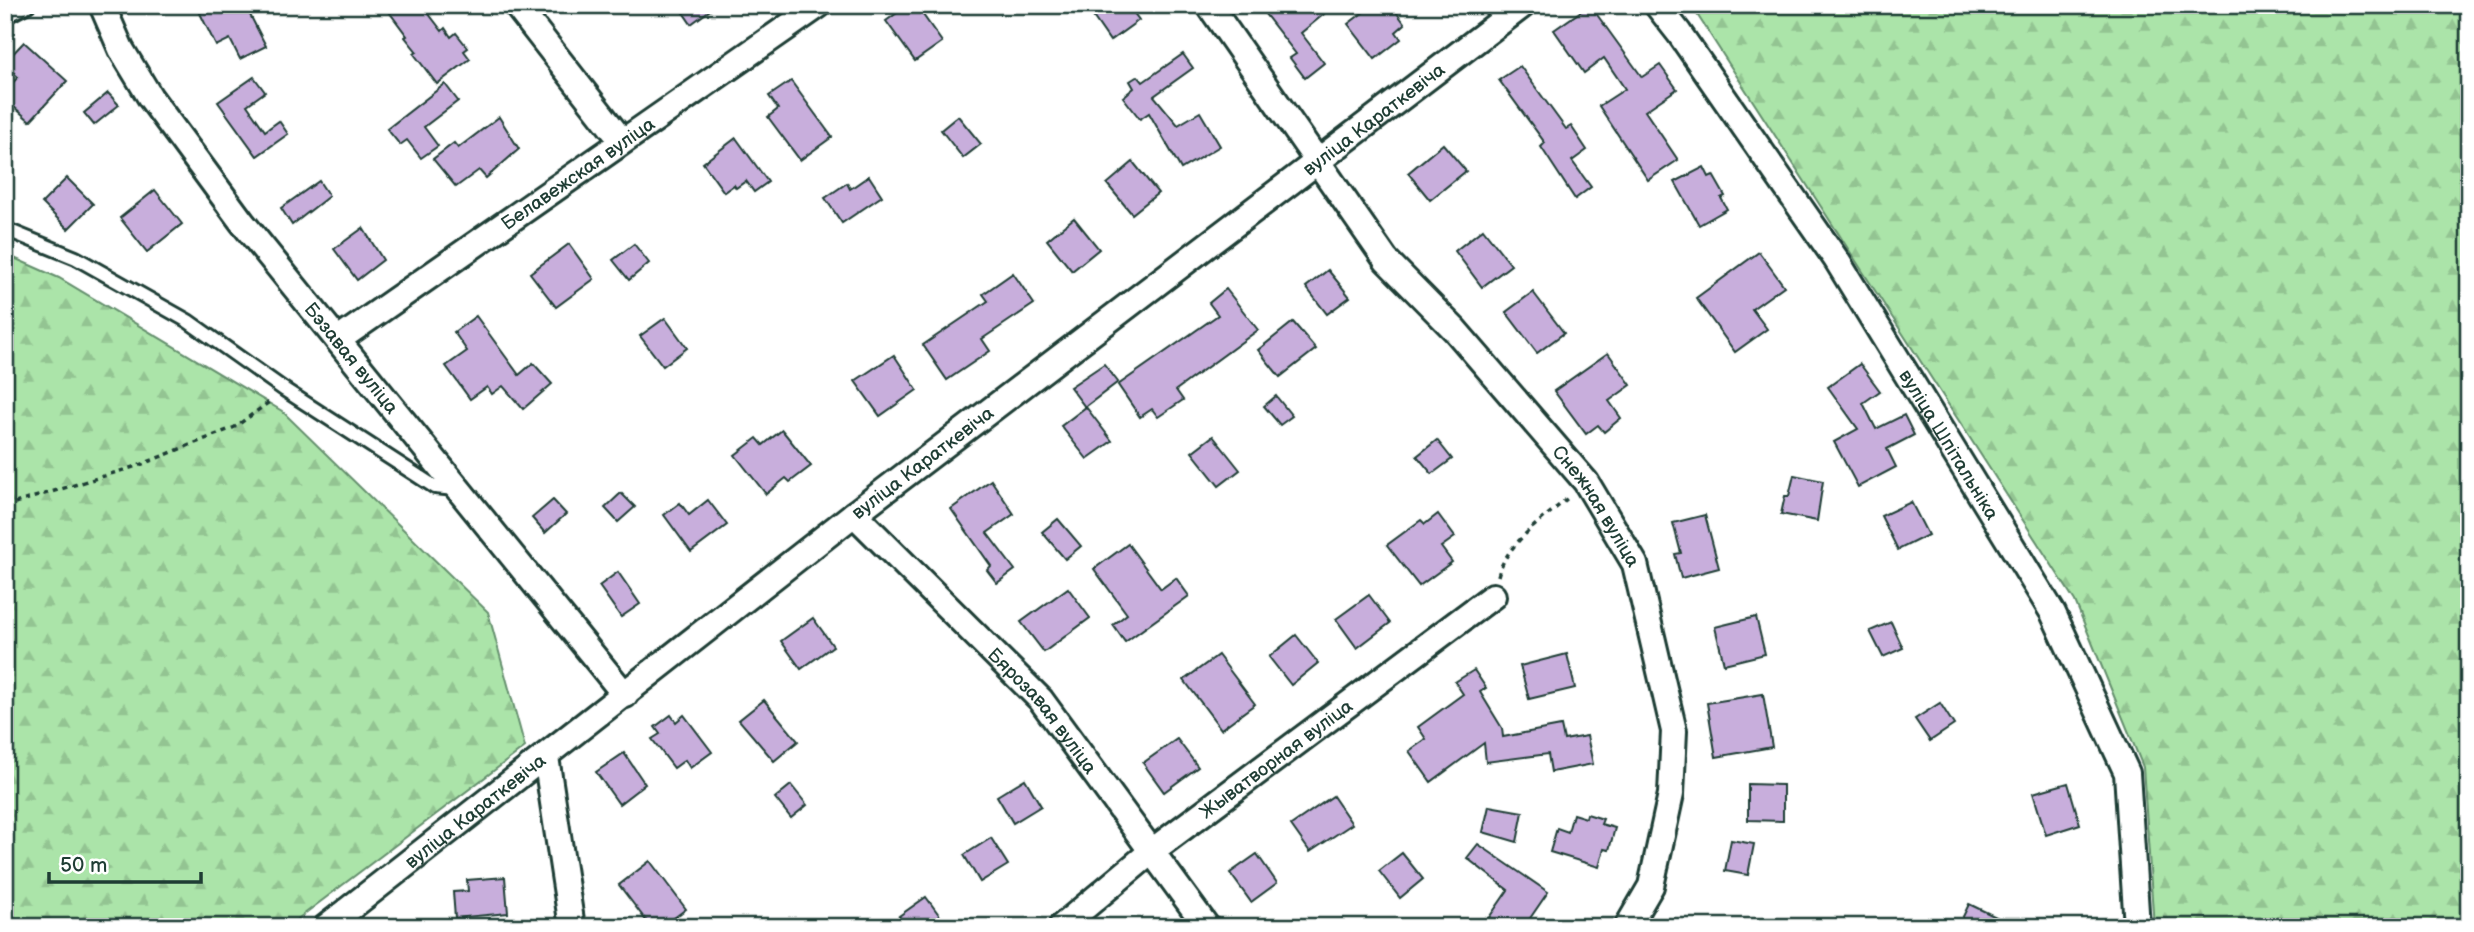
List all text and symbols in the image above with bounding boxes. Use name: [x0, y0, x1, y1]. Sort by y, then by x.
street label: вуліца Караткевіча: [1299, 59, 1450, 181]
street label: Белавежская вуліца: [497, 113, 660, 236]
street label: Бэзавая вуліца: [299, 298, 403, 419]
street label: вуліца Шпітальніка: [1893, 366, 2003, 524]
street label: вуліца Караткевіча: [847, 402, 999, 525]
street label: Снежная вуліца: [1547, 441, 1644, 572]
street label: Бярозавая вуліца: [982, 644, 1101, 779]
street label: Жыватворная вуліца: [1196, 695, 1358, 824]
street label: вуліца Караткевіча: [401, 750, 551, 874]
scale bar: [49, 841, 201, 885]
text: 50 m: [60, 853, 107, 878]

